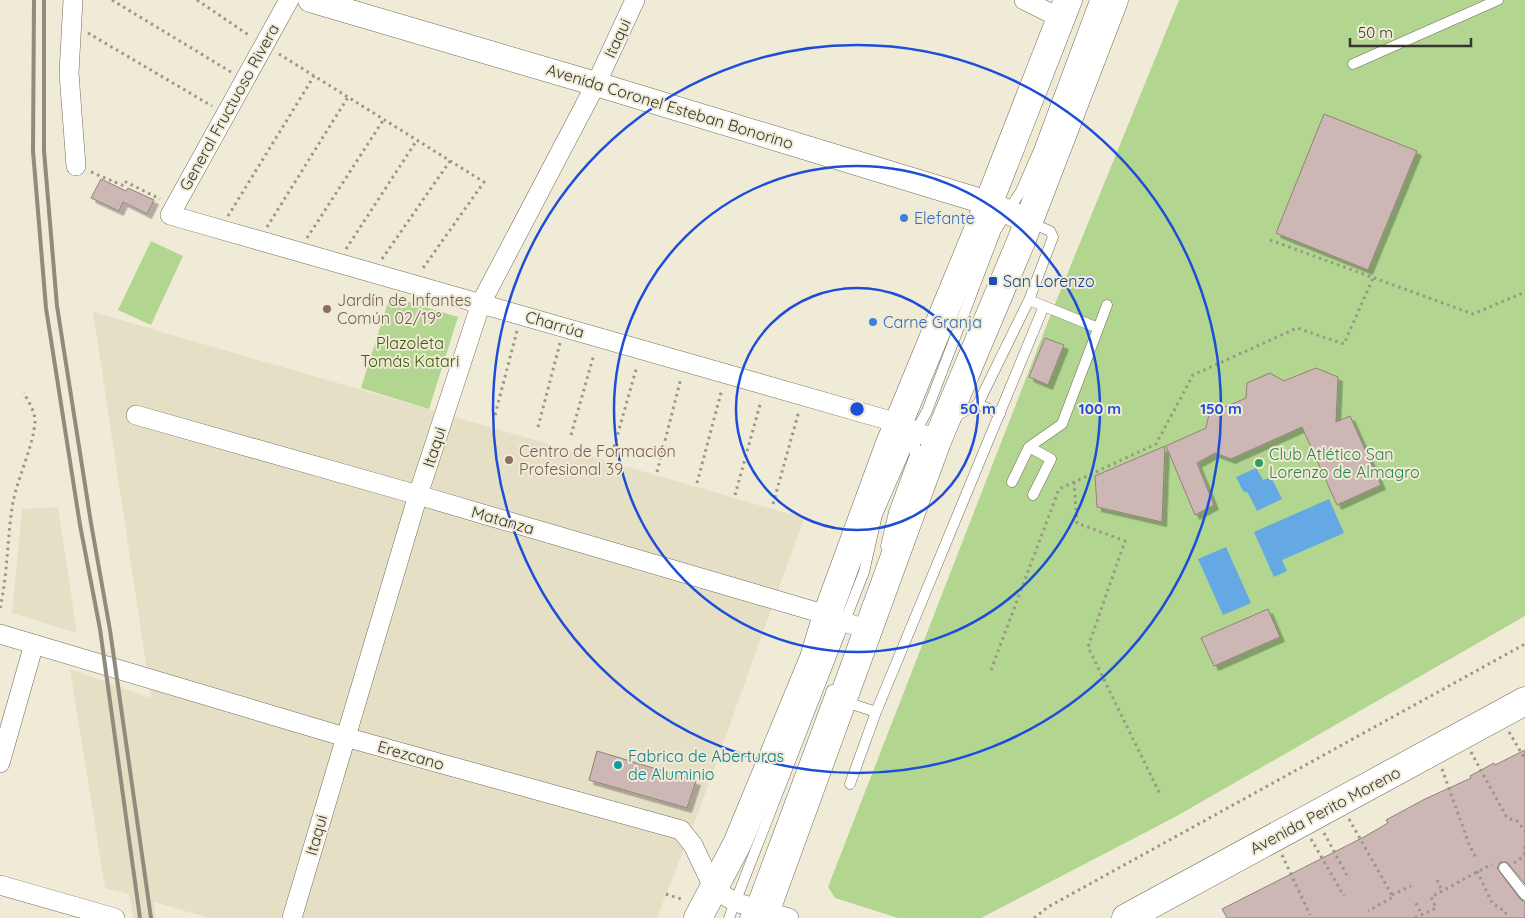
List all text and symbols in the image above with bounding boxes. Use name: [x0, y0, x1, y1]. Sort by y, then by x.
street label: Itaqui: [599, 15, 635, 61]
scale bar: [1350, 15, 1471, 47]
street label: General Fructuoso Rivera: [175, 20, 283, 194]
text: 50 m: [1358, 23, 1393, 42]
street label: Avenida Coronel Esteban Bonorino: [544, 59, 796, 153]
place label: Elefante: [914, 208, 975, 228]
marker: Elefante: [898, 212, 910, 224]
place label: San Lorenzo: [1003, 271, 1095, 291]
marker: San Lorenzo: [987, 275, 999, 287]
place label: Jardín de Infantes Común 02/19°: [337, 290, 471, 328]
marker: Jardín de Infantes Común 02/19°: [321, 303, 333, 315]
street label: Charrúa: [523, 306, 587, 342]
place label: Carne Granja: [883, 312, 982, 332]
marker: Carne Granja: [867, 316, 879, 328]
park label: Plazoleta Tomás Katari: [361, 333, 459, 371]
text: 50 m: [960, 399, 996, 418]
text: 100 m: [1079, 399, 1121, 418]
text: 150 m: [1200, 399, 1242, 418]
centre of rings: [848, 400, 866, 418]
street label: Itaqui: [418, 424, 450, 470]
place label: Centro de Formación Profesional 39: [519, 441, 676, 479]
place label: Club Atlético San Lorenzo de Almagro: [1269, 444, 1420, 482]
marker: Centro de Formación Profesional 39: [503, 454, 515, 466]
marker: Club Atlético San Lorenzo de Almagro: [1253, 457, 1265, 469]
street label: Matanza: [469, 501, 537, 539]
street label: Erezcano: [375, 736, 447, 774]
place label: Fabrica de Aberturas de Aluminio: [628, 746, 784, 784]
marker: Fabrica de Aberturas de Aluminio: [612, 759, 624, 771]
street label: Avenida Perito Moreno: [1246, 762, 1404, 858]
street label: Itaqui: [301, 812, 331, 858]

